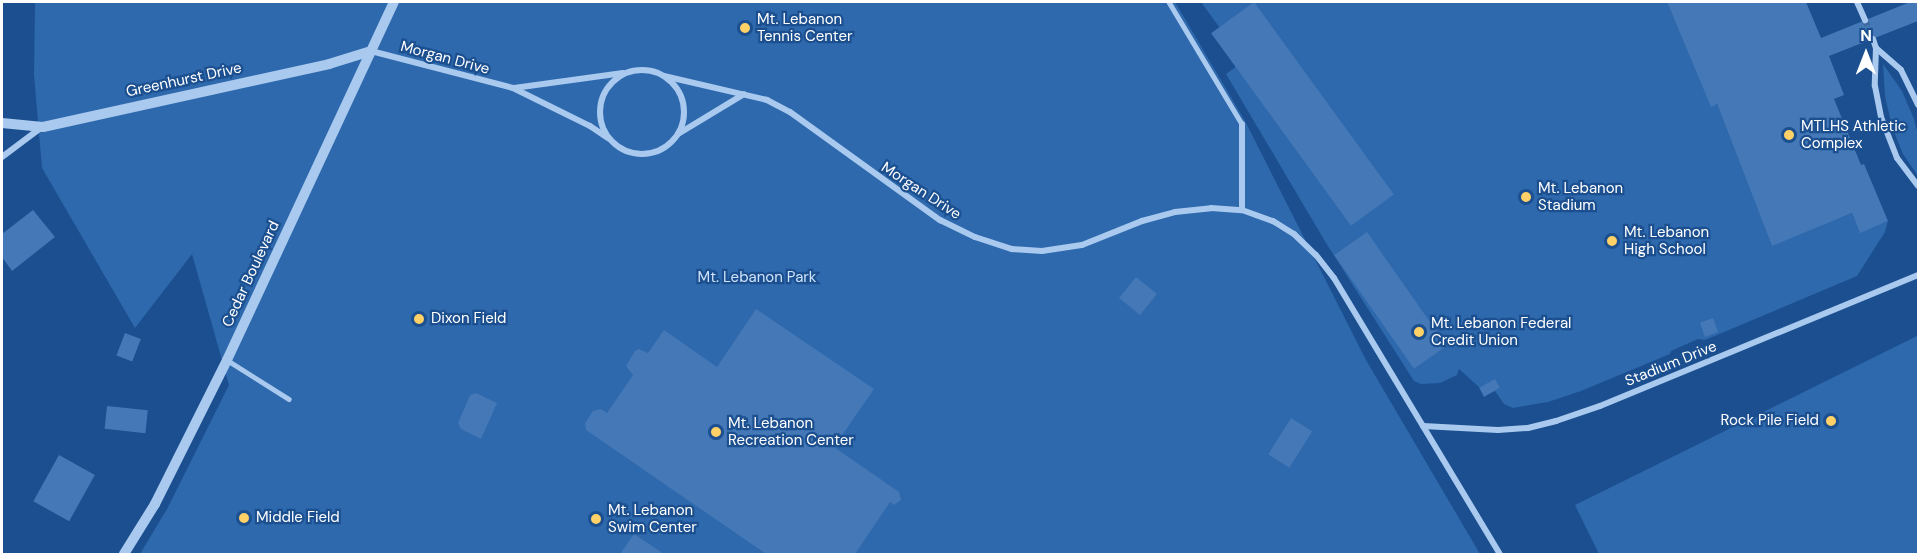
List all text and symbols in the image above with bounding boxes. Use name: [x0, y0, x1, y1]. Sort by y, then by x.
place label: Mt. Lebanon Tennis Center: [757, 10, 853, 45]
marker: Mt. Lebanon Tennis Center: [738, 21, 752, 35]
north arrow: [1836, 24, 1896, 84]
text: N: [1860, 25, 1872, 46]
street label: Morgan Drive: [398, 37, 492, 79]
street label: Greenhurst Drive: [125, 59, 243, 101]
place label: MTLHS Athletic Complex: [1801, 117, 1906, 152]
marker: MTLHS Athletic Complex: [1782, 128, 1796, 142]
street label: Morgan Drive: [878, 159, 964, 223]
place label: Mt. Lebanon Stadium: [1538, 179, 1623, 214]
marker: Mt. Lebanon Stadium: [1519, 190, 1533, 204]
street label: Cedar Boulevard: [219, 218, 283, 330]
place label: Mt. Lebanon High School: [1624, 223, 1709, 258]
marker: Mt. Lebanon High School: [1605, 234, 1619, 248]
park label: Mt. Lebanon Park: [698, 269, 816, 287]
place label: Dixon Field: [431, 310, 506, 328]
marker: Dixon Field: [412, 312, 426, 326]
place label: Mt. Lebanon Federal Credit Union: [1431, 314, 1571, 349]
marker: Mt. Lebanon Federal Credit Union: [1412, 325, 1426, 339]
street label: Stadium Drive: [1623, 337, 1719, 391]
place label: Rock Pile Field: [1720, 412, 1819, 430]
place label: Mt. Lebanon Recreation Center: [728, 414, 854, 449]
marker: Rock Pile Field: [1824, 414, 1838, 428]
marker: Mt. Lebanon Recreation Center: [709, 425, 723, 439]
place label: Mt. Lebanon Swim Center: [608, 501, 697, 536]
place label: Middle Field: [256, 509, 340, 527]
marker: Middle Field: [237, 511, 251, 525]
marker: Mt. Lebanon Swim Center: [589, 512, 603, 526]

